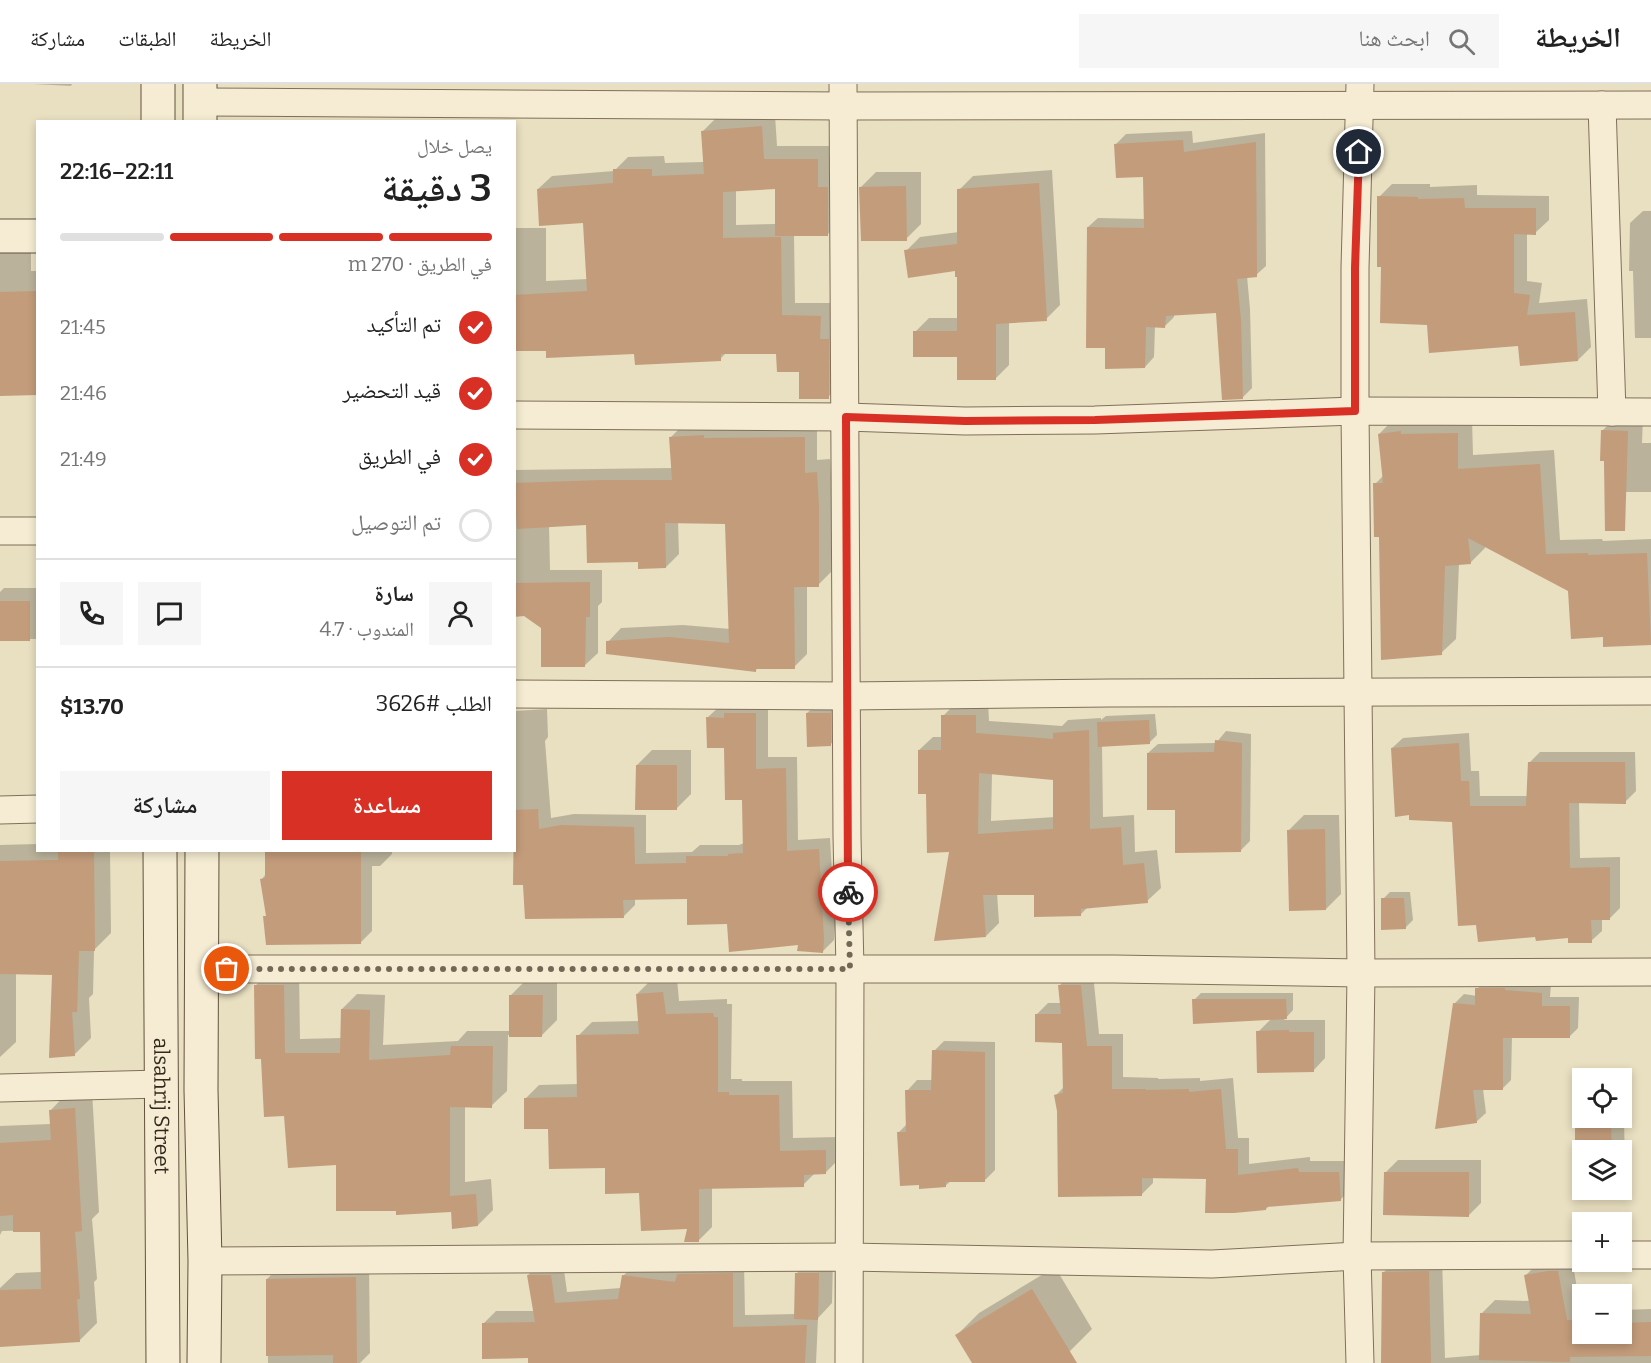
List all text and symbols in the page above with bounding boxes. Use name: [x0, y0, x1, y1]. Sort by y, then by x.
search box: [1079, 14, 1499, 68]
text: الخريطة: [1535, 21, 1621, 54]
text: ابحث هنا: [1359, 25, 1430, 52]
icon: search: [1445, 25, 1478, 58]
text: مشاركة: [30, 26, 85, 52]
text: الطبقات: [118, 26, 177, 52]
text: الخريطة: [210, 26, 271, 52]
pin: [1333, 126, 1384, 177]
text: يصل خلال: [417, 134, 492, 158]
icon: home: [1342, 135, 1375, 168]
text: 22:11–22:16: [60, 158, 173, 185]
text: 3 دقيقة: [381, 165, 492, 211]
text: في الطريق · 270 m: [348, 252, 492, 276]
text: تم التأكيد: [367, 311, 441, 338]
icon: check: [459, 311, 492, 344]
text: 21:45: [60, 315, 106, 339]
text: قيد التحضير: [343, 377, 441, 404]
icon: check: [459, 377, 492, 410]
text: 21:46: [60, 381, 107, 405]
text: في الطريق: [358, 443, 441, 470]
icon: check: [459, 443, 492, 476]
text: 21:49: [60, 447, 107, 471]
text: تم التوصيل: [351, 509, 441, 536]
text: سارة: [375, 580, 414, 607]
button: phone: [60, 582, 123, 645]
button: chat: [138, 582, 201, 645]
button: person: [429, 582, 492, 645]
text: المندوب · 4.7: [320, 617, 414, 641]
text: الطلب #3626: [376, 690, 492, 717]
text: $13.70: [60, 693, 124, 720]
button: مشاركة: [60, 771, 270, 840]
button: مساعدة: [282, 771, 492, 840]
courier: [818, 862, 878, 922]
icon: bike: [832, 876, 865, 909]
pin: [201, 943, 252, 994]
icon: bag: [210, 952, 243, 985]
street label: alsahrij Street: [148, 1038, 175, 1175]
map controls: [1572, 1068, 1632, 1344]
button: locate: [1572, 1068, 1632, 1128]
button: layers: [1572, 1140, 1632, 1200]
button: +: [1572, 1212, 1632, 1272]
button: −: [1572, 1284, 1632, 1344]

